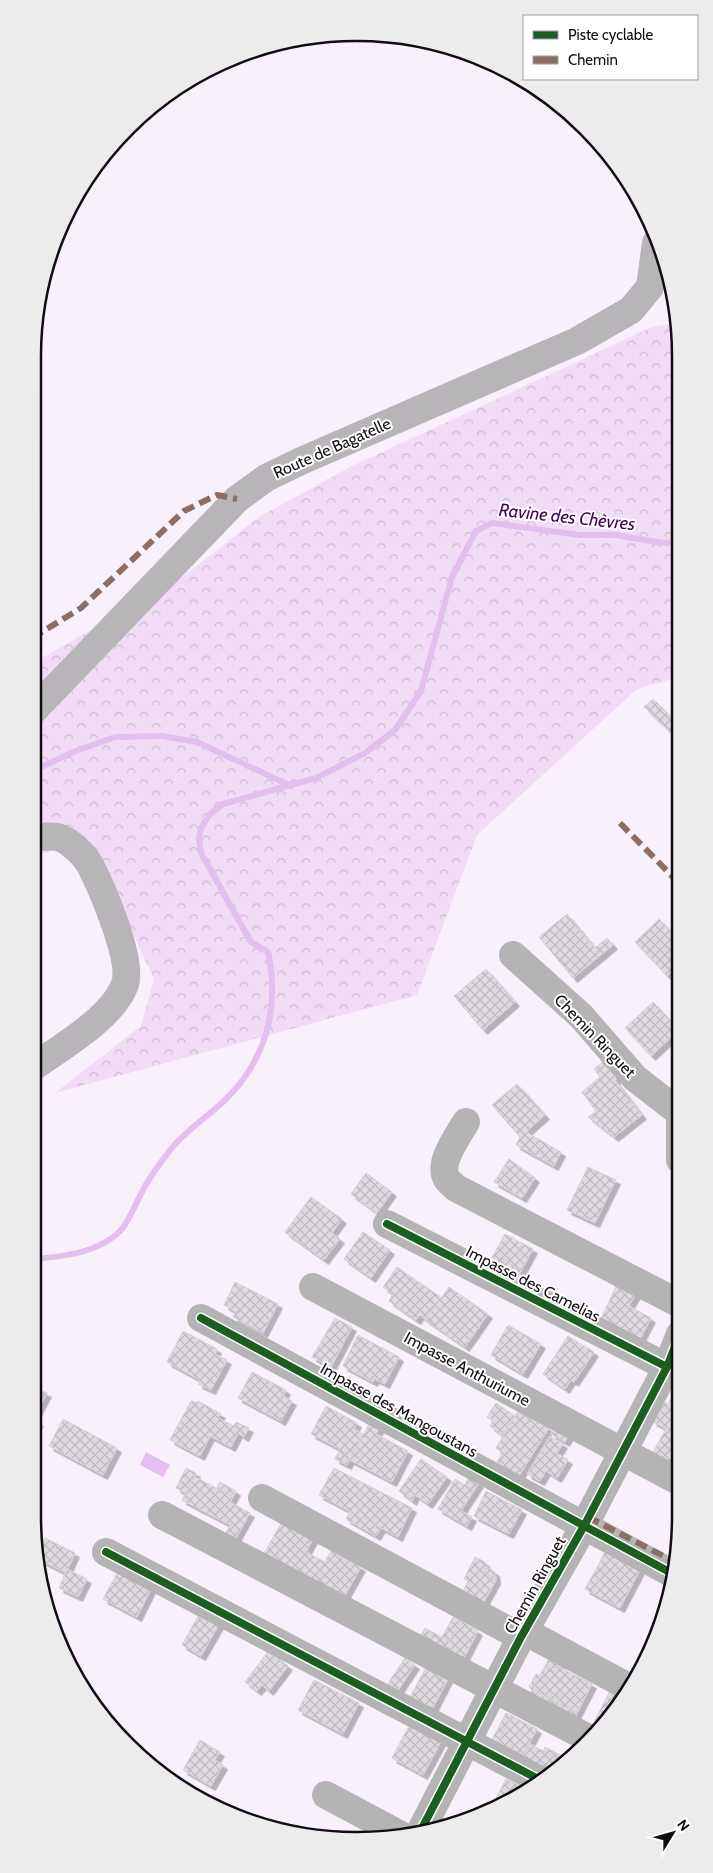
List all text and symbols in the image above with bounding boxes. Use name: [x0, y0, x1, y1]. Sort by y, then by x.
legend: [523, 15, 698, 80]
text: Piste cyclable: [568, 26, 654, 44]
text: Chemin: [568, 51, 618, 69]
street label: Route de Bagatelle: [270, 414, 394, 482]
water label: Ravine des Chèvres: [498, 499, 636, 535]
street label: Chemin Ringuet: [550, 990, 640, 1082]
street label: Impasse des Camelias: [463, 1242, 604, 1326]
street label: Impasse Anthuriume: [401, 1328, 533, 1410]
street label: Impasse des Mangoustans: [317, 1359, 481, 1461]
street label: Chemin Ringuet: [500, 1532, 570, 1637]
north arrow: [648, 1808, 698, 1858]
text: N: [673, 1816, 694, 1835]

